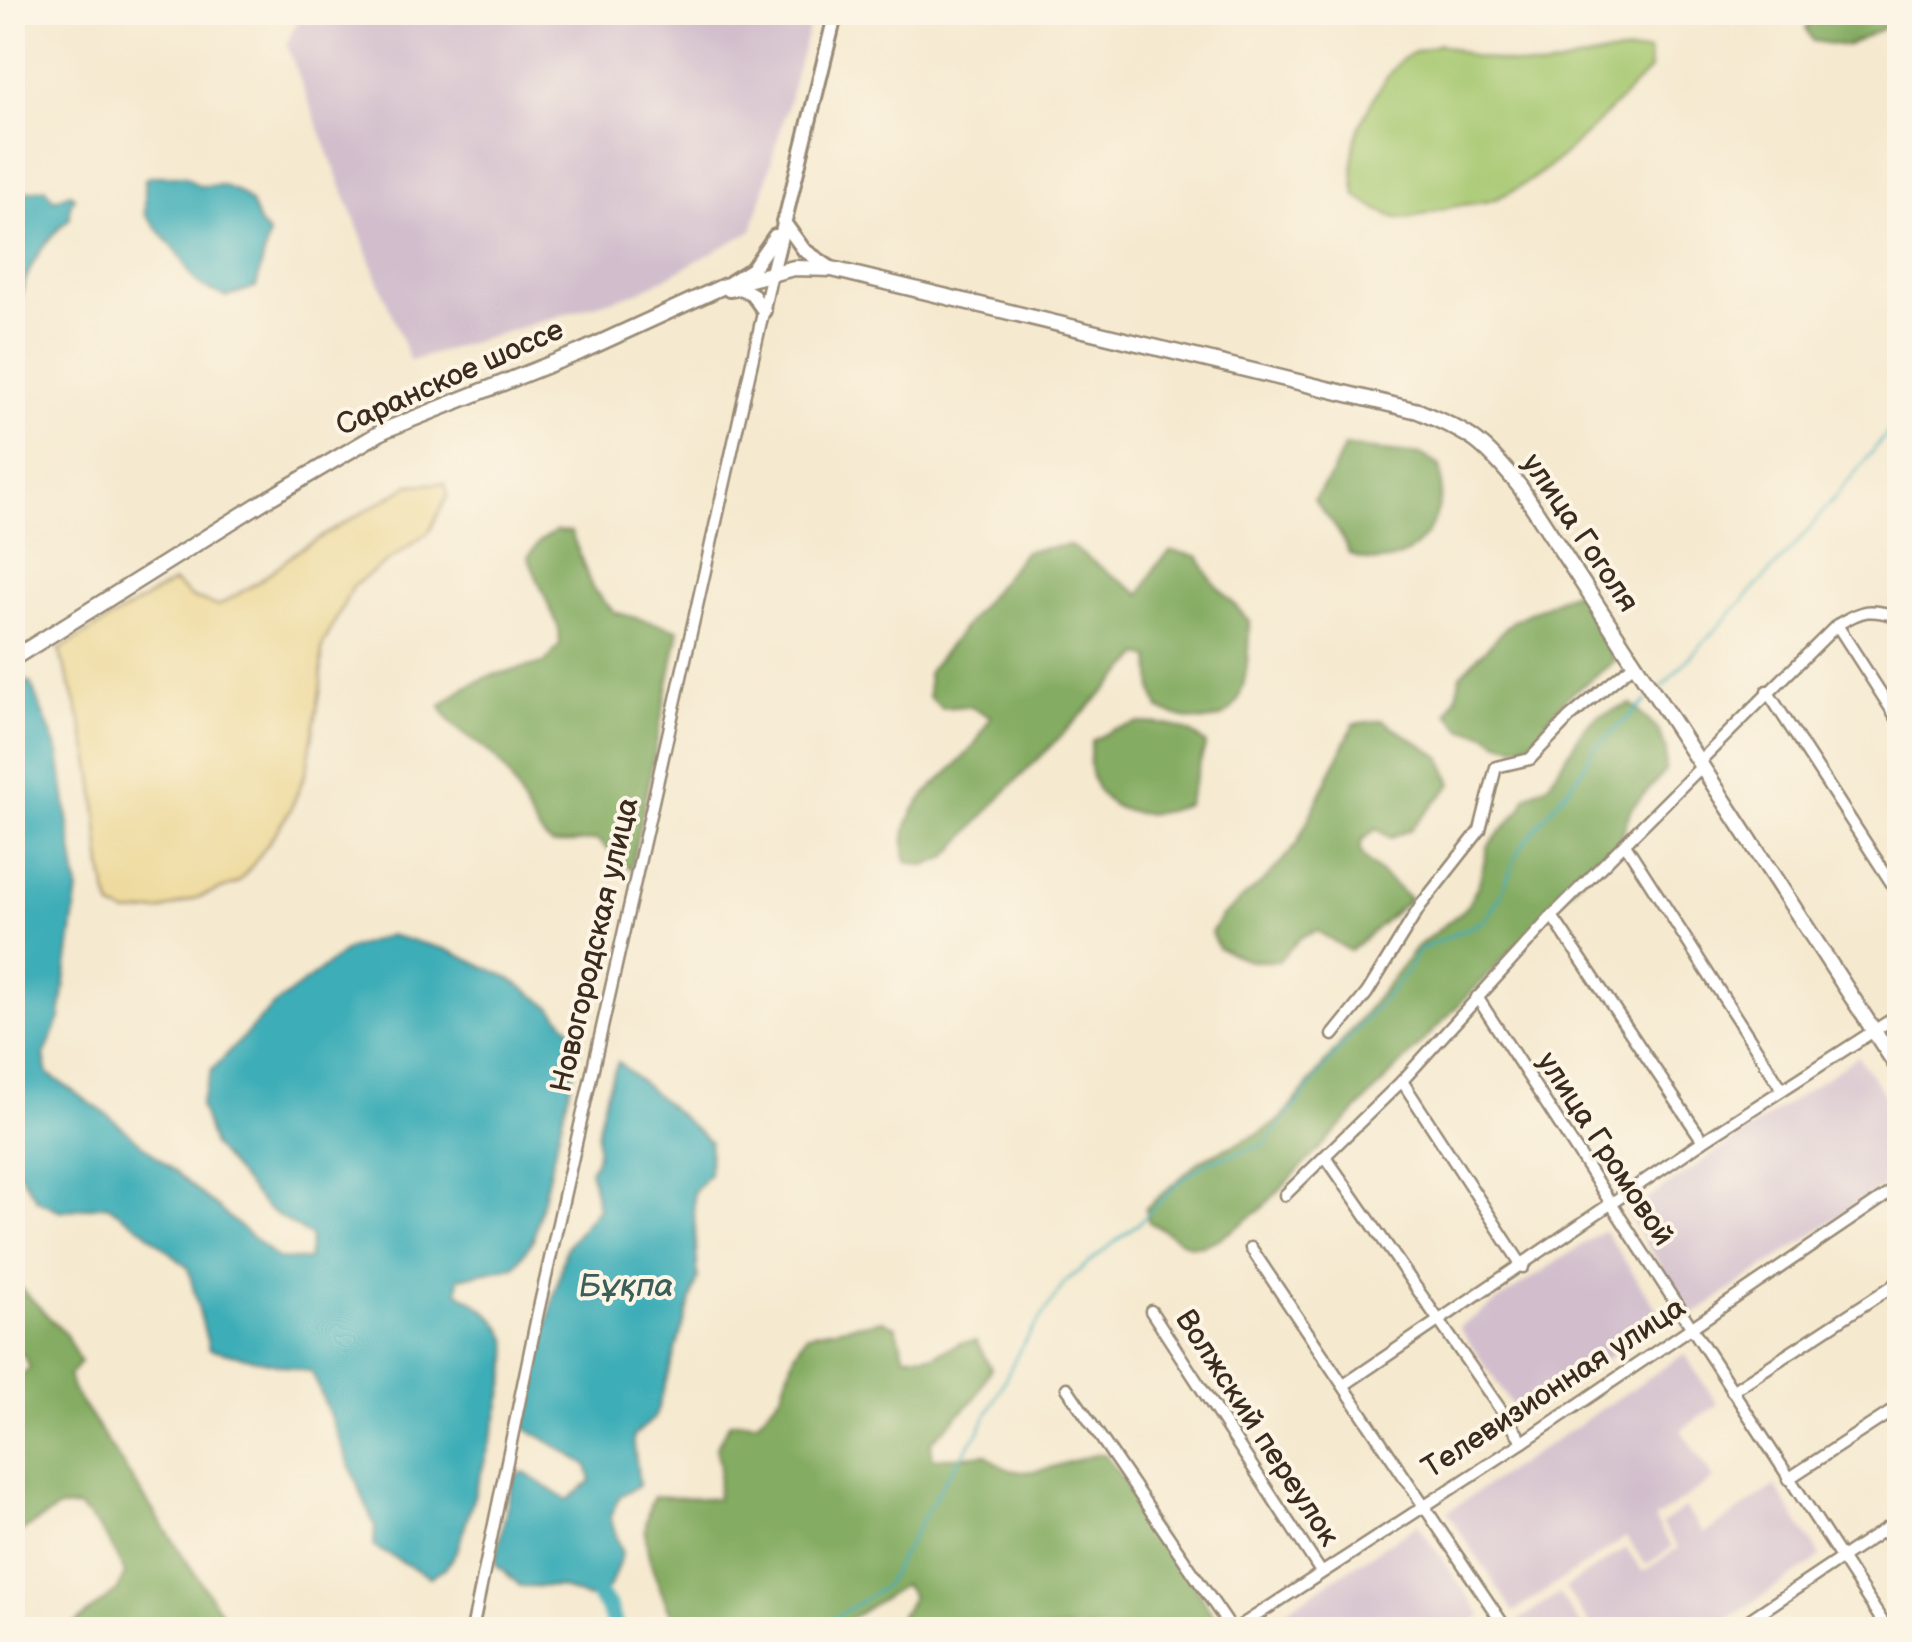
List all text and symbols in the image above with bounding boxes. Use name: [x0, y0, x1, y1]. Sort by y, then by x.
street label: Саранское шоссе: [331, 312, 569, 444]
street label: улица Гоголя: [1514, 447, 1646, 619]
street label: Новогородская улица: [544, 794, 647, 1096]
street label: улица Громовой: [1529, 1045, 1681, 1253]
water label: Бұқпа: [578, 1267, 674, 1306]
street label: Телевизионная улица: [1416, 1289, 1693, 1487]
street label: Волжский переулок: [1167, 1303, 1347, 1553]

